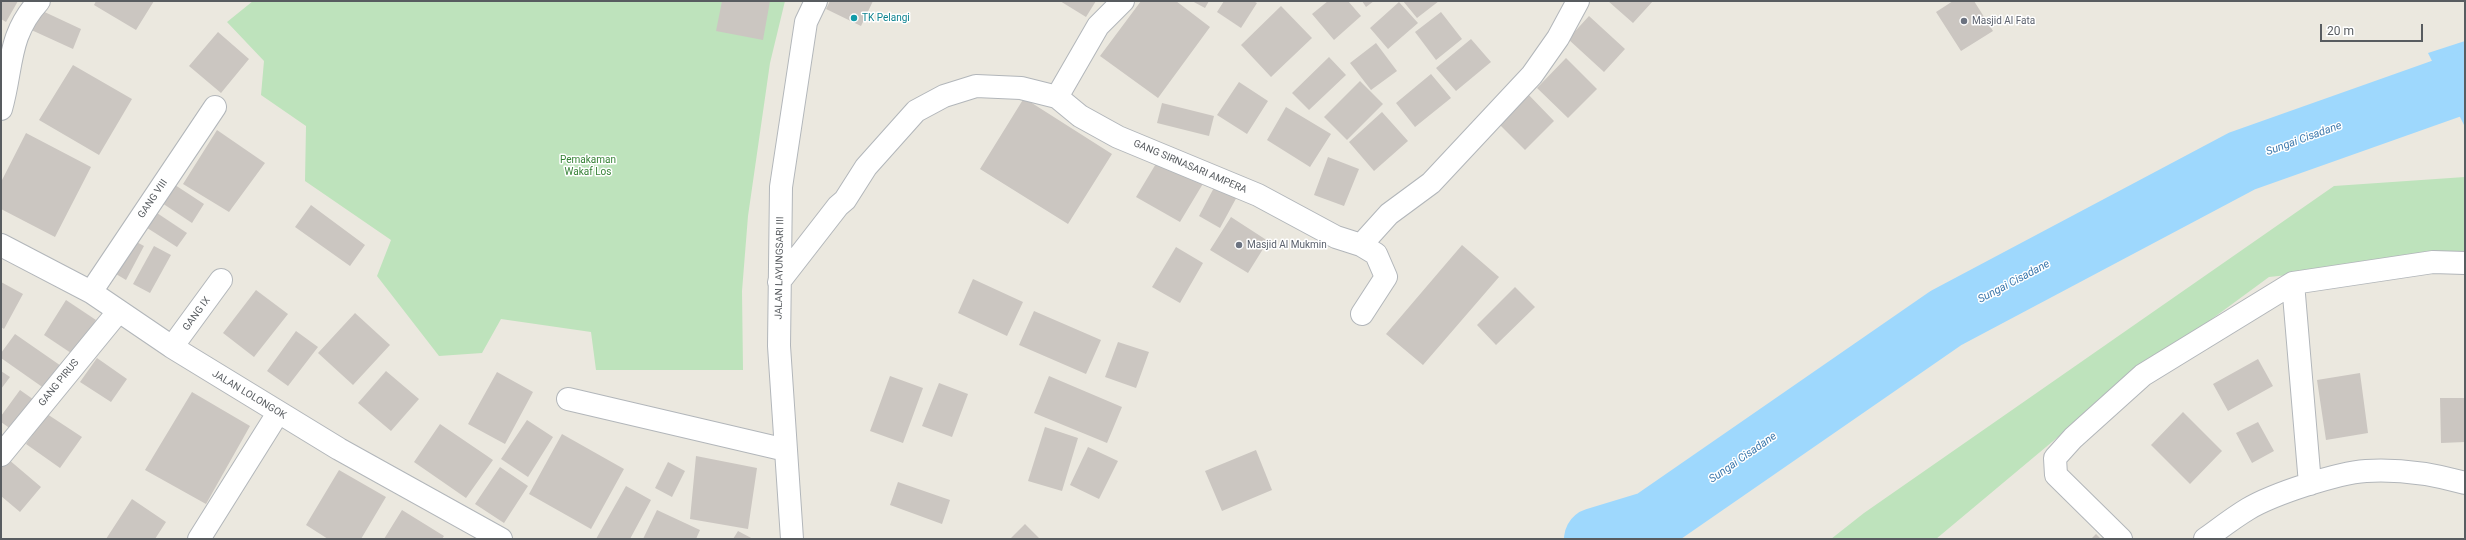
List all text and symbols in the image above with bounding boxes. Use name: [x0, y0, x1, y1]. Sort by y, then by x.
place label: TK Pelangi: [862, 12, 910, 24]
marker: TK Pelangi: [849, 13, 859, 23]
place label: Masjid Al Fata: [1972, 15, 2035, 27]
marker: Masjid Al Fata: [1959, 16, 1969, 26]
scale bar: [2322, 16, 2425, 42]
text: 20 m: [2327, 24, 2354, 38]
water label: Sungai Cisadane: [2264, 119, 2344, 159]
street label: GANG SIRNASARI AMPERA: [1131, 138, 1249, 196]
park label: Pemakaman Wakaf Los: [560, 154, 616, 178]
street label: GANG VIII: [136, 177, 170, 221]
street label: JALAN LAYUNGSARI III: [773, 216, 787, 320]
place label: Masjid Al Mukmin: [1247, 239, 1327, 251]
marker: Masjid Al Mukmin: [1234, 240, 1244, 250]
water label: Sungai Cisadane: [1976, 258, 2052, 306]
street label: GANG IX: [181, 295, 213, 333]
street label: GANG PIRUS: [36, 357, 82, 409]
street label: JALAN LOLONGOK: [210, 368, 288, 422]
water label: Sungai Cisadane: [1707, 430, 1779, 486]

